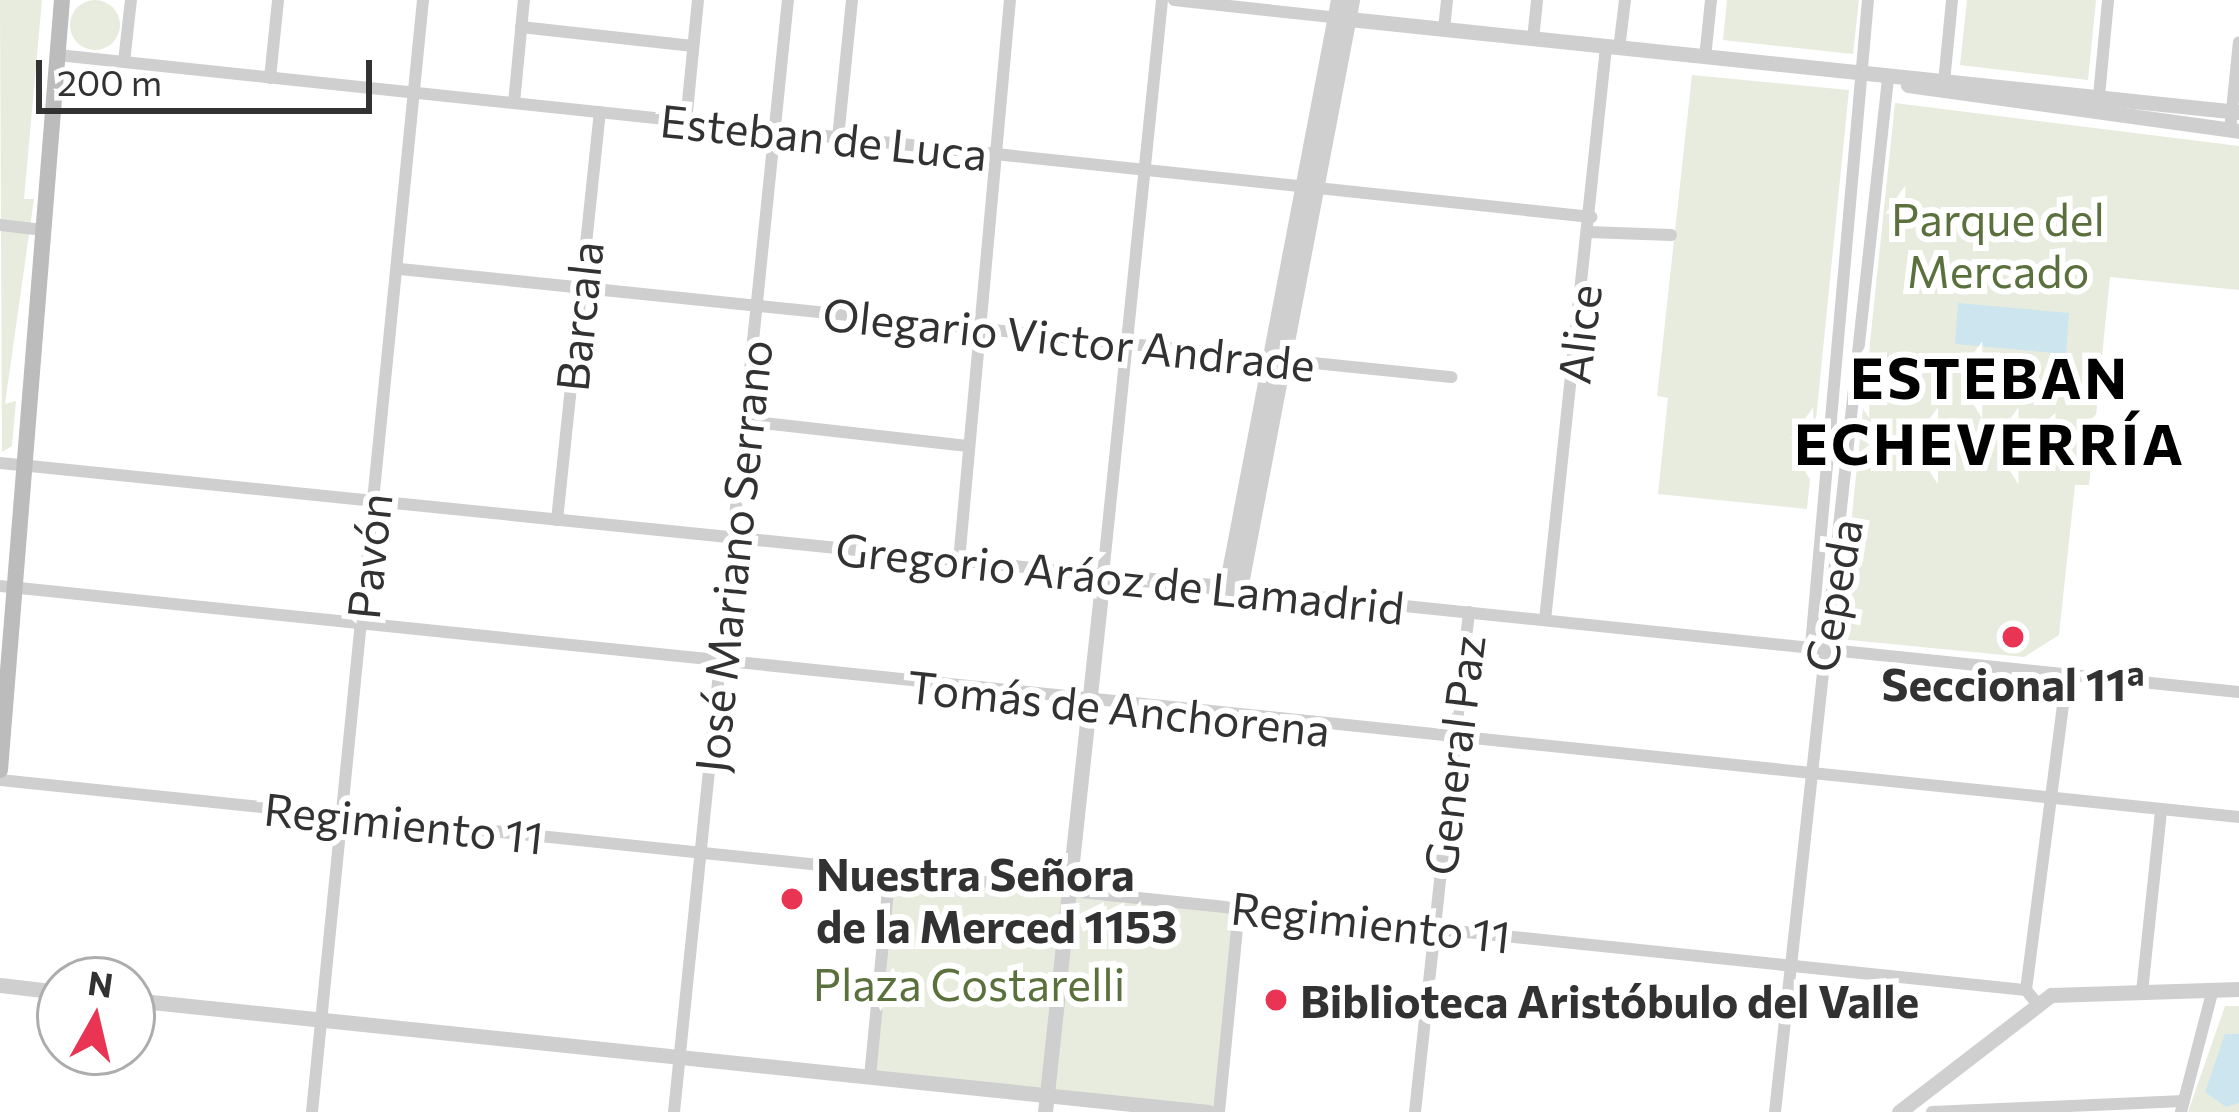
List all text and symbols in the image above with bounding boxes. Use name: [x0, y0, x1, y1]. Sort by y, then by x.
scale bar: [42, 36, 378, 110]
text: 200 m: [57, 59, 162, 103]
street label: Esteban de Luca: [658, 92, 990, 180]
park label: Parque del Mercado: [1891, 191, 2105, 297]
street label: Barcala: [543, 238, 613, 394]
street label: Alice: [1545, 281, 1611, 387]
street label: Olegario Victor Andrade: [820, 285, 1318, 391]
street label: José Mariano Serrano: [682, 337, 782, 775]
district label: ESTEBAN ECHEVERRÍA: [1794, 343, 2186, 477]
street label: Pavón: [335, 490, 401, 622]
street label: Cepeda: [1792, 514, 1872, 676]
street label: Gregorio Aráoz de Lamadrid: [833, 520, 1407, 634]
marker: Seccional 11ª: [2000, 624, 2026, 650]
street label: General Paz: [1411, 632, 1495, 878]
place label: Seccional 11ª: [1881, 656, 2145, 710]
street label: Tomás de Anchorena: [905, 658, 1333, 756]
street label: Regimiento 11: [262, 780, 546, 864]
place label: Nuestra Señora de la Merced 1153: [816, 846, 1177, 952]
street label: Regimiento 11: [1229, 879, 1513, 963]
marker: Nuestra Señora de la Merced 1153: [779, 886, 805, 912]
north arrow: [36, 956, 156, 1076]
park label: Plaza Costarelli: [813, 956, 1125, 1010]
text: N: [86, 961, 116, 1005]
place label: Biblioteca Aristóbulo del Valle: [1300, 973, 1919, 1027]
marker: Biblioteca Aristóbulo del Valle: [1263, 987, 1289, 1013]

